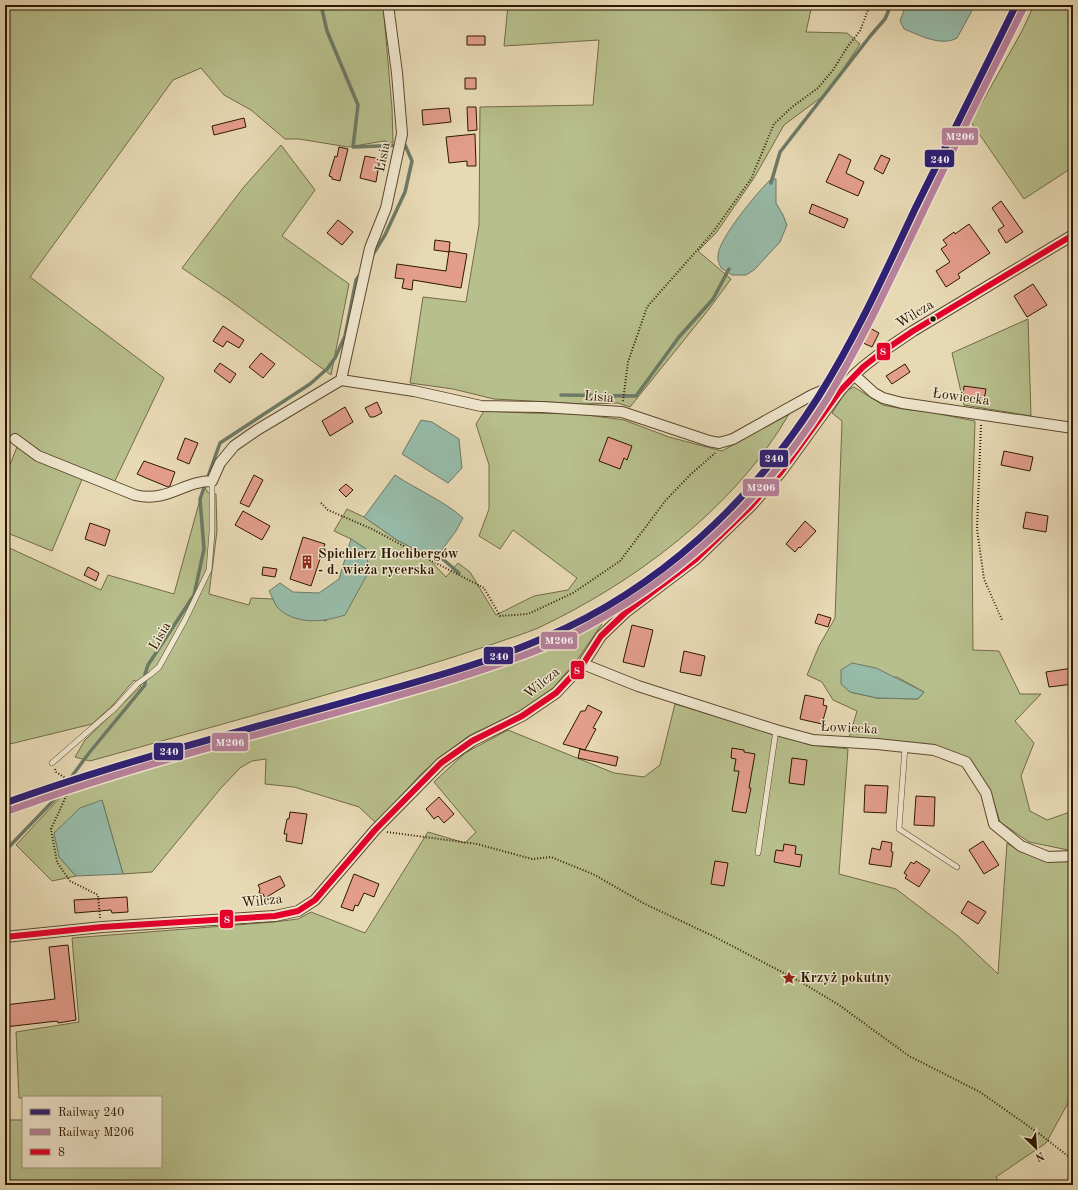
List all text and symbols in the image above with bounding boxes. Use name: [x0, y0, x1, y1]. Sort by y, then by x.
line badge: M206: [941, 127, 979, 146]
text: M206: [946, 132, 974, 143]
street label: Lisia: [373, 141, 393, 173]
line badge: 240: [924, 149, 955, 168]
text: 240: [930, 155, 950, 166]
street label: Wilcza: [894, 297, 936, 331]
unlabelled marker: [928, 314, 938, 324]
line badge: 8: [876, 342, 891, 361]
text: 8: [880, 347, 886, 358]
street label: Łowiecka: [931, 386, 991, 408]
street label: Lisia: [584, 389, 614, 405]
line badge: 240: [759, 449, 789, 468]
text: 240: [764, 454, 784, 465]
line badge: M206: [742, 478, 780, 497]
text: M206: [747, 483, 775, 494]
place label: Spichlerz Hochbergów - d. wieża rycerska: [318, 547, 459, 577]
building icon: Spichlerz Hochbergów - d. wieża rycerska: [299, 554, 315, 570]
street label: Lisia: [146, 619, 174, 652]
line badge: M206: [540, 631, 578, 650]
text: M206: [545, 636, 573, 647]
line badge: 240: [483, 646, 514, 665]
text: 240: [489, 652, 509, 663]
line badge: 8: [570, 660, 585, 680]
street label: Wilcza: [522, 665, 562, 701]
text: 8: [574, 666, 580, 677]
street label: Łowiecka: [820, 719, 878, 737]
line badge: M206: [211, 732, 249, 752]
text: M206: [216, 738, 244, 749]
line badge: 240: [153, 742, 184, 761]
text: 240: [159, 747, 179, 758]
street label: Wilcza: [241, 892, 283, 910]
line badge: 8: [219, 909, 234, 929]
text: 8: [224, 915, 230, 926]
place icon: Krzyż pokutny: [781, 970, 797, 986]
place label: Krzyż pokutny: [800, 971, 891, 985]
legend: [22, 1096, 162, 1168]
text: Railway 240: [58, 1107, 124, 1119]
text: Railway M206: [58, 1127, 134, 1139]
north arrow: [1016, 1128, 1056, 1168]
text: 8: [58, 1147, 65, 1159]
text: N: [1033, 1149, 1046, 1163]

